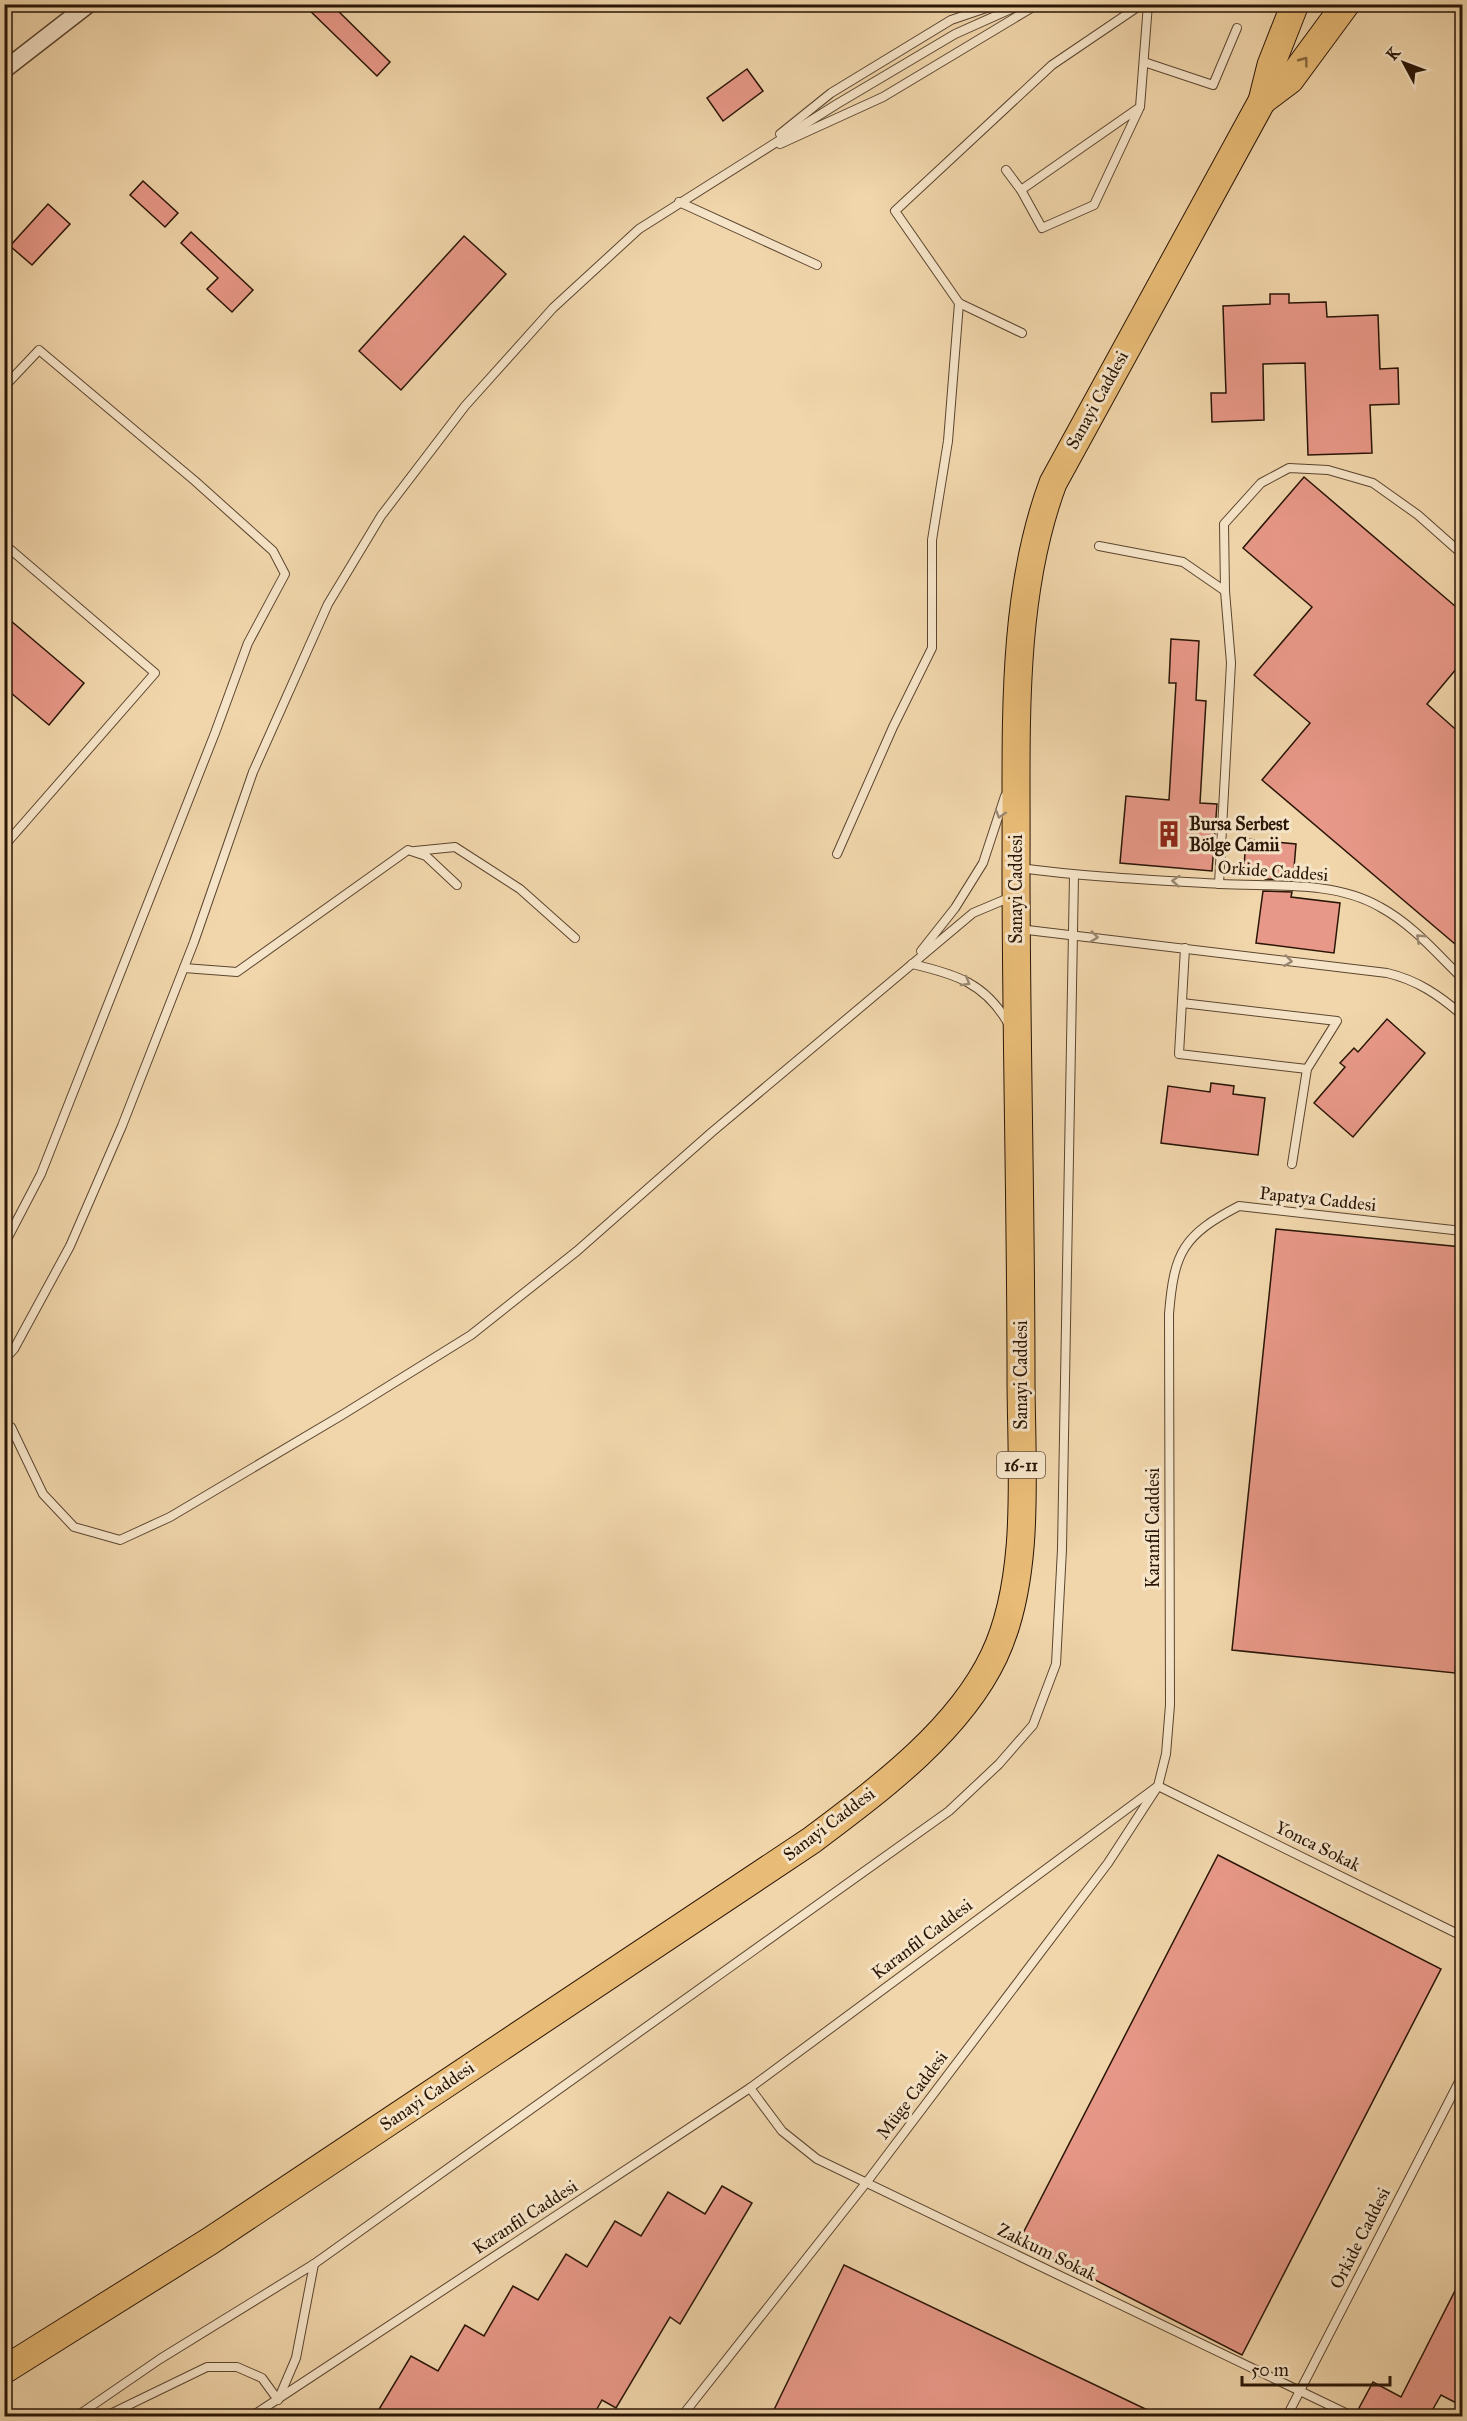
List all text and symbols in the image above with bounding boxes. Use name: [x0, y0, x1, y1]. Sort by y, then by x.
north arrow: [1374, 33, 1434, 93]
text: K: [1382, 42, 1404, 64]
one-way arrow: [1296, 57, 1307, 68]
street label: Sanayi Caddesi: [1061, 347, 1133, 453]
one-way arrow: [995, 808, 1007, 818]
place label: Bursa Serbest Bölge Camii: [1189, 813, 1290, 857]
building icon: Bursa Serbest Bölge Camii: [1154, 819, 1184, 849]
street label: Sanayi Caddesi: [1005, 834, 1027, 944]
street label: Orkide Caddesi: [1217, 856, 1329, 886]
one-way arrow: [1172, 875, 1181, 888]
one-way arrow: [1090, 931, 1099, 943]
one-way arrow: [1416, 934, 1427, 945]
one-way arrow: [1283, 954, 1292, 967]
one-way arrow: [960, 975, 970, 987]
street label: Papatya Caddesi: [1258, 1182, 1378, 1216]
street label: Sanayi Caddesi: [1010, 1320, 1032, 1430]
road number: 16-11: [997, 1452, 1045, 1478]
street label: Karanfil Caddesi: [1142, 1468, 1164, 1588]
street label: Sanayi Caddesi: [779, 1782, 879, 1866]
street label: Yonca Sokak: [1272, 1816, 1365, 1876]
street label: Karanfil Caddesi: [867, 1894, 977, 1984]
street label: Müge Caddesi: [872, 2047, 953, 2144]
street label: Sanayi Caddesi: [376, 2056, 478, 2136]
street label: Karanfil Caddesi: [468, 2175, 582, 2259]
street label: Orkide Caddesi: [1325, 2184, 1395, 2292]
street label: Zakkum Sokak: [994, 2218, 1101, 2286]
scale bar: [1242, 2349, 1390, 2387]
text: 50 m: [1251, 2359, 1289, 2381]

